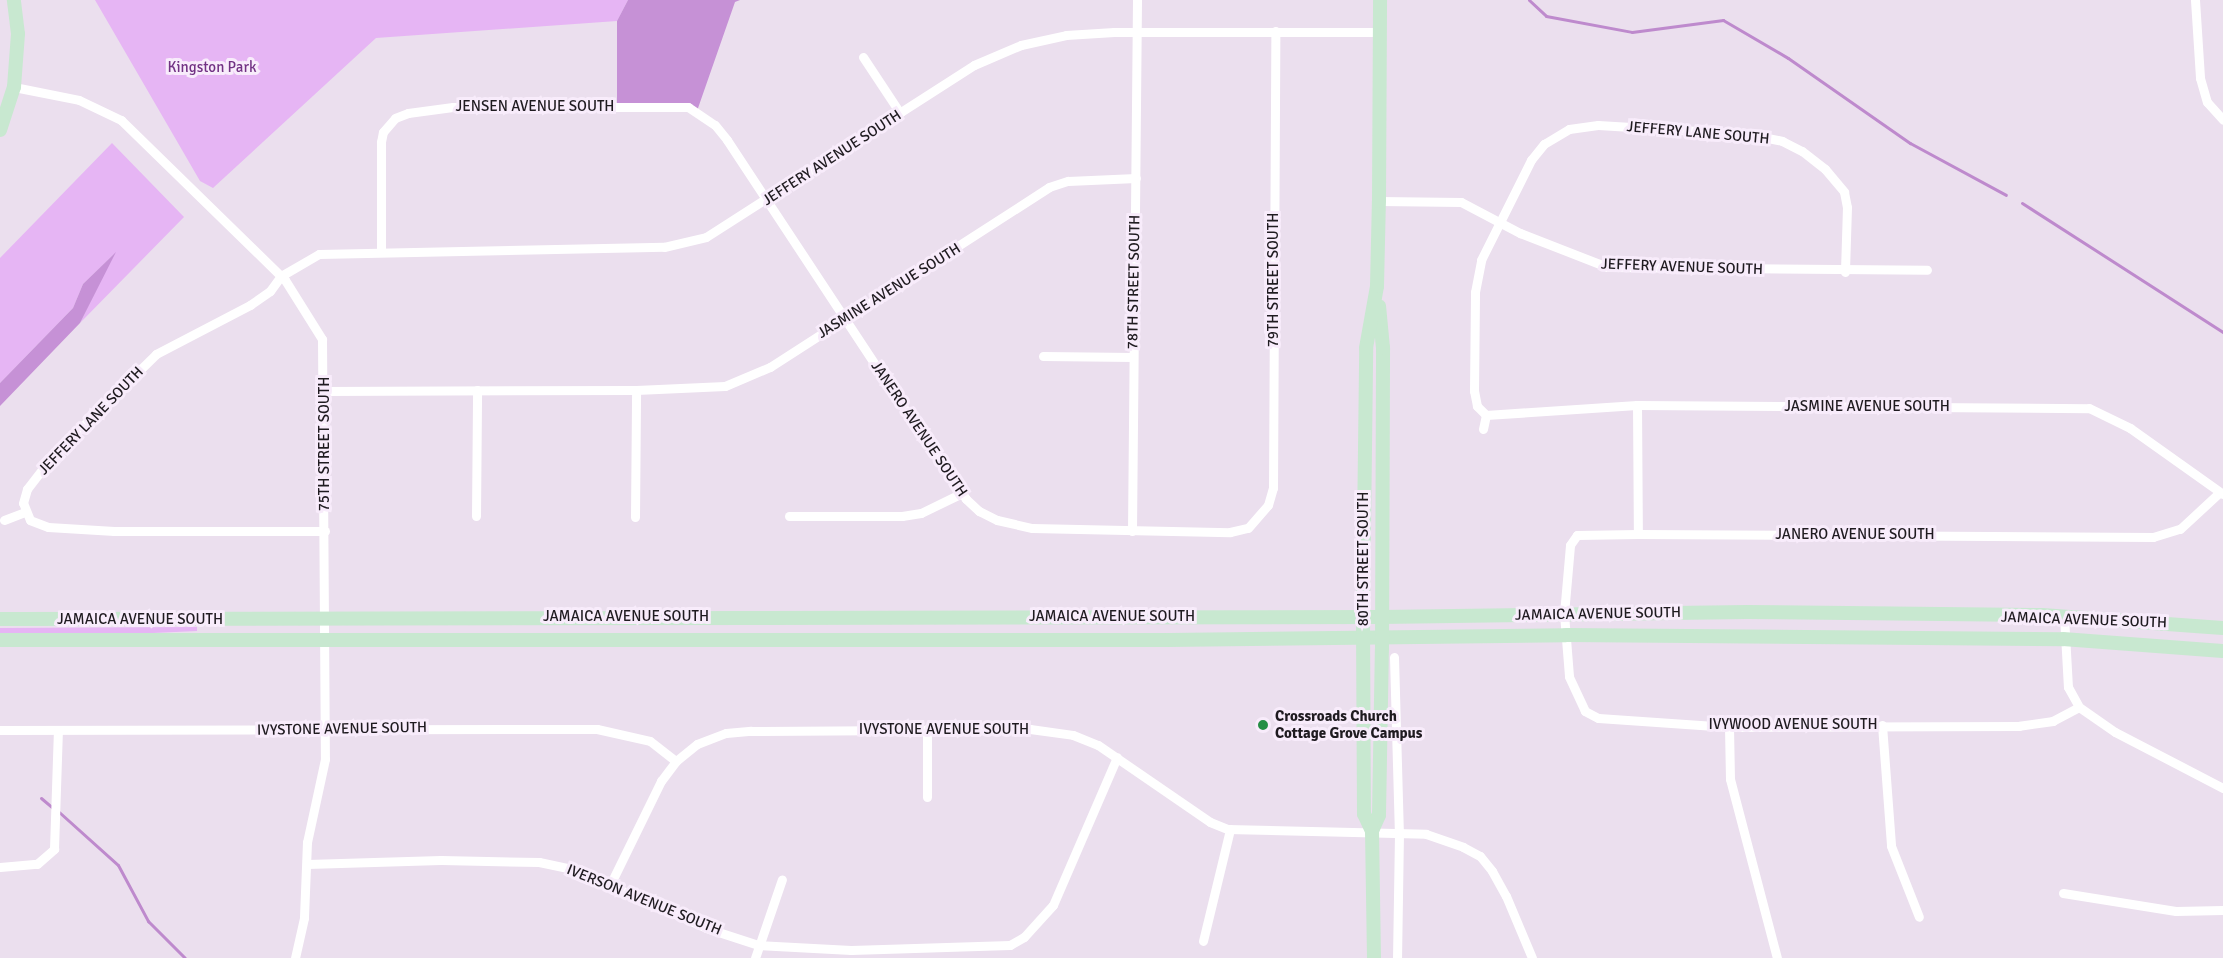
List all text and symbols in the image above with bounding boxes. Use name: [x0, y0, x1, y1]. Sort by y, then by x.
park label: Kingston Park: [168, 59, 256, 77]
street label: JENSEN AVENUE SOUTH: [456, 98, 614, 116]
street label: JEFFERY AVENUE SOUTH: [759, 106, 905, 210]
street label: JEFFERY LANE SOUTH: [1626, 118, 1770, 148]
street label: 79TH STREET SOUTH: [1265, 213, 1283, 347]
street label: 78TH STREET SOUTH: [1124, 215, 1144, 349]
street label: JASMINE AVENUE SOUTH: [814, 240, 964, 342]
street label: JEFFERY AVENUE SOUTH: [1601, 255, 1763, 279]
street label: JANERO AVENUE SOUTH: [867, 358, 971, 500]
street label: JEFFERY LANE SOUTH: [35, 363, 147, 479]
street label: 75TH STREET SOUTH: [316, 377, 334, 511]
street label: JASMINE AVENUE SOUTH: [1784, 398, 1950, 416]
street label: 80TH STREET SOUTH: [1355, 492, 1373, 626]
street label: JANERO AVENUE SOUTH: [1775, 526, 1935, 544]
street label: JAMAICA AVENUE SOUTH: [1515, 604, 1681, 624]
street label: JAMAICA AVENUE SOUTH: [543, 608, 709, 626]
street label: JAMAICA AVENUE SOUTH: [1029, 608, 1195, 626]
street label: JAMAICA AVENUE SOUTH: [2001, 608, 2167, 632]
street label: JAMAICA AVENUE SOUTH: [57, 611, 223, 629]
place label: Crossroads Church Cottage Grove Campus: [1275, 707, 1423, 742]
street label: IVYWOOD AVENUE SOUTH: [1708, 716, 1878, 734]
marker: Crossroads Church Cottage Grove Campus: [1256, 718, 1270, 732]
street label: IVYSTONE AVENUE SOUTH: [257, 719, 427, 739]
street label: IVYSTONE AVENUE SOUTH: [859, 721, 1029, 739]
street label: IVERSON AVENUE SOUTH: [564, 861, 724, 939]

